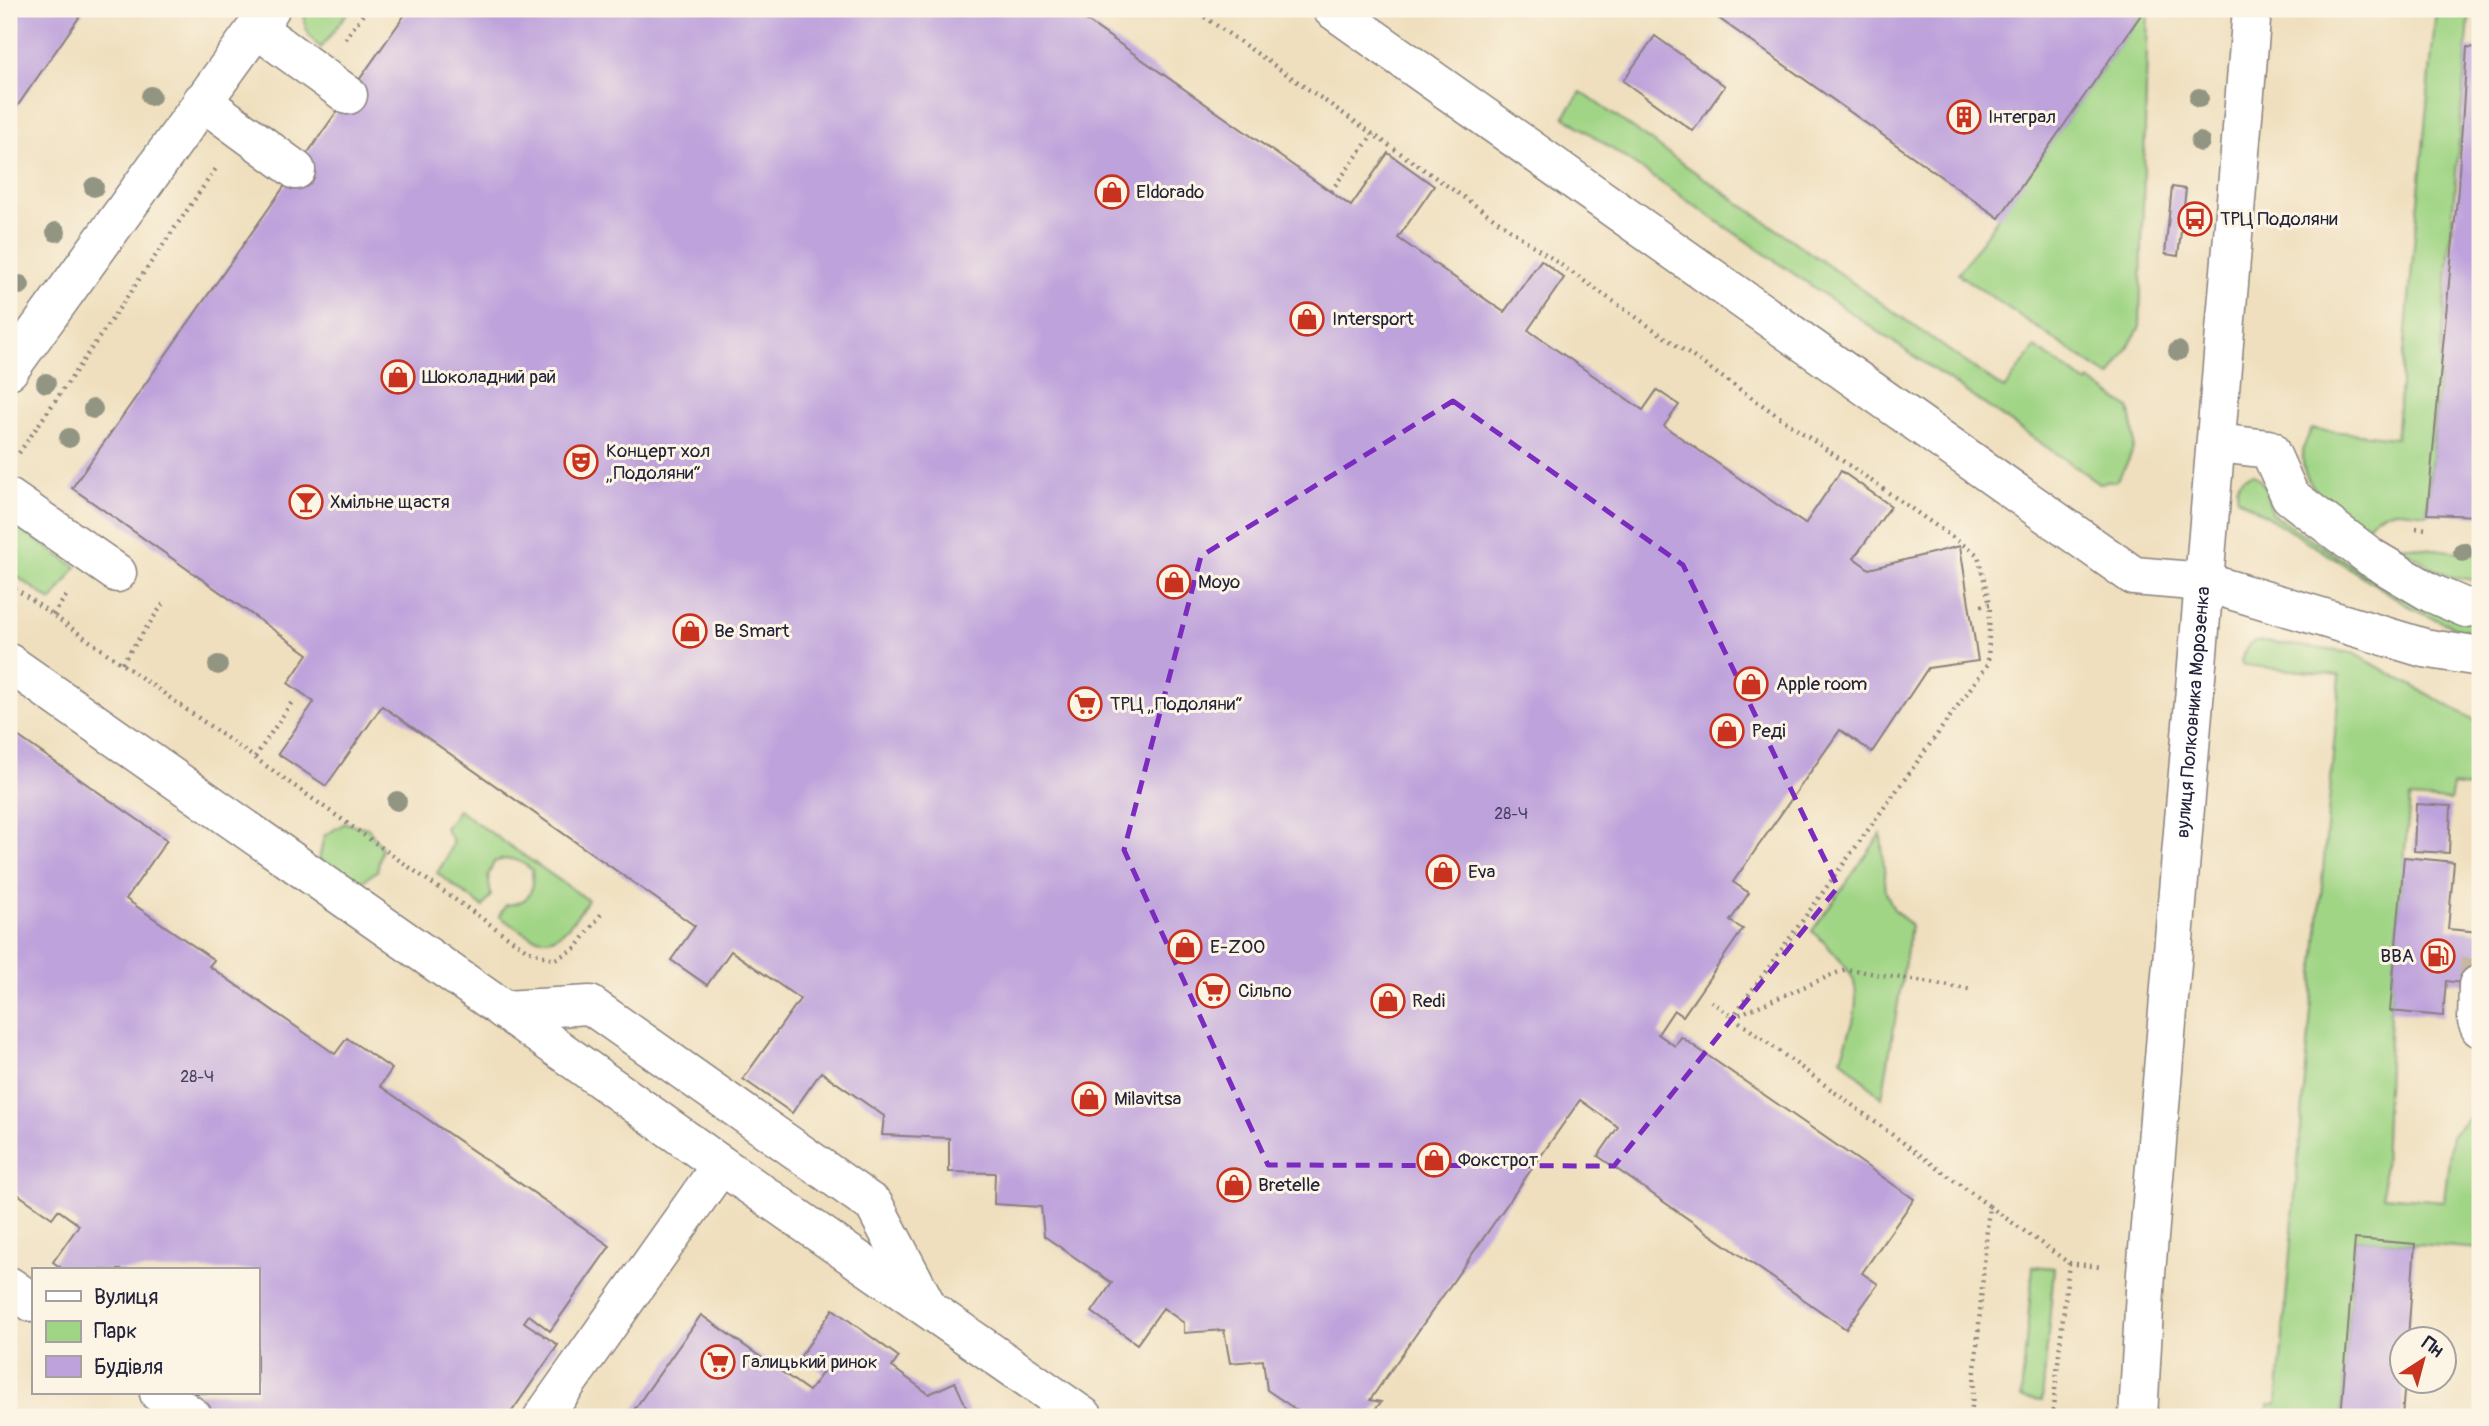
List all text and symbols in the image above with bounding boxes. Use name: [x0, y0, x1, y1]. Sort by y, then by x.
building icon: Інтеграл: [1945, 98, 1983, 136]
place label: Інтеграл: [1988, 105, 2056, 129]
shop icon: Eldorado: [1093, 173, 1131, 211]
place label: Eldorado: [1136, 180, 1204, 204]
bus stop icon: ТРЦ Подоляни: [2176, 200, 2214, 238]
place label: ТРЦ Подоляни: [2220, 207, 2338, 231]
shop icon: Intersport: [1288, 300, 1326, 338]
place label: Intersport: [1332, 307, 1414, 331]
shop icon: Шоколадний рай: [379, 358, 417, 396]
place label: Шоколадний рай: [422, 365, 556, 389]
place label: Концерт хол „Подоляни“: [606, 439, 710, 485]
theatre icon: Концерт хол „Подоляни“: [562, 443, 600, 481]
bar icon: Хмільне щастя: [287, 483, 325, 521]
place label: Хмільне щастя: [330, 490, 450, 514]
shop icon: Moyo: [1155, 563, 1193, 601]
place label: Moyo: [1198, 570, 1240, 594]
street label: вулиця Полковника Морозенка: [2171, 585, 2216, 839]
shop icon: Be Smart: [671, 612, 709, 650]
place label: Be Smart: [714, 619, 790, 643]
shop icon: Apple room: [1732, 665, 1770, 703]
place label: Apple room: [1776, 672, 1868, 696]
supermarket icon: ТРЦ „Подоляни“: [1066, 685, 1104, 723]
place label: ТРЦ „Подоляни“: [1110, 692, 1243, 716]
shop icon: Реді: [1708, 712, 1746, 750]
place label: Реді: [1752, 719, 1786, 743]
house number: 28-Ч: [1494, 804, 1528, 824]
shop icon: Eva: [1424, 853, 1462, 891]
place label: Eva: [1468, 860, 1495, 884]
shop icon: E-ZOO: [1166, 928, 1204, 966]
place label: E-ZOO: [1210, 935, 1265, 959]
fuel station icon: BBA: [2419, 937, 2457, 975]
place label: BBA: [2380, 944, 2414, 968]
supermarket icon: Сільпо: [1194, 972, 1232, 1010]
place label: Сільпо: [1238, 979, 1292, 1003]
shop icon: Redi: [1369, 982, 1407, 1020]
place label: Redi: [1412, 989, 1445, 1013]
house number: 28-Ч: [180, 1067, 214, 1087]
shop icon: Milavitsa: [1070, 1080, 1108, 1118]
place label: Milavitsa: [1114, 1087, 1182, 1111]
shop icon: Фокстрот: [1415, 1141, 1453, 1179]
place label: Фокстрот: [1458, 1148, 1539, 1172]
shop icon: Bretelle: [1215, 1166, 1253, 1204]
place label: Bretelle: [1258, 1173, 1321, 1197]
legend: [32, 1268, 259, 1394]
text: Вулиця: [94, 1284, 158, 1311]
text: Парк: [94, 1318, 137, 1345]
north arrow: [2388, 1324, 2458, 1394]
text: Пн: [2417, 1331, 2448, 1363]
supermarket icon: Галицький ринок: [699, 1343, 737, 1381]
place label: Галицький ринок: [742, 1350, 878, 1374]
text: Будівля: [94, 1354, 163, 1381]

